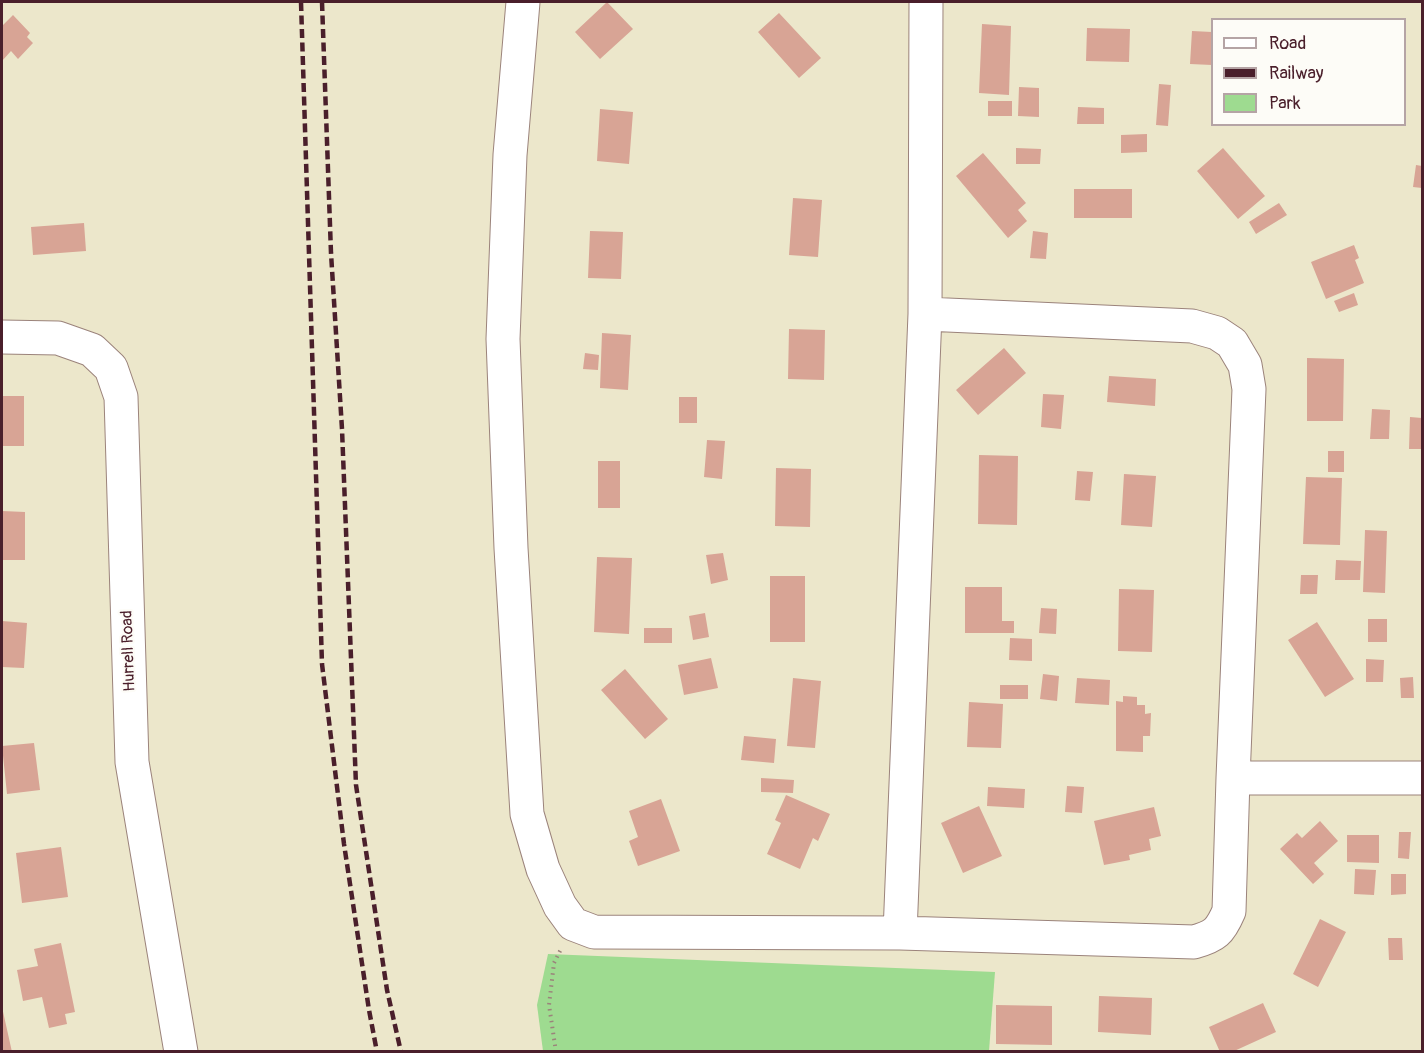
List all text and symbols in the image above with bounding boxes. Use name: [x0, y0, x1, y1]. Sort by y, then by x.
legend: [1211, 18, 1406, 126]
text: Road: [1269, 32, 1306, 55]
text: Railway: [1269, 62, 1324, 85]
text: Park: [1269, 92, 1301, 115]
street label: Hurrell Road: [118, 610, 140, 692]

